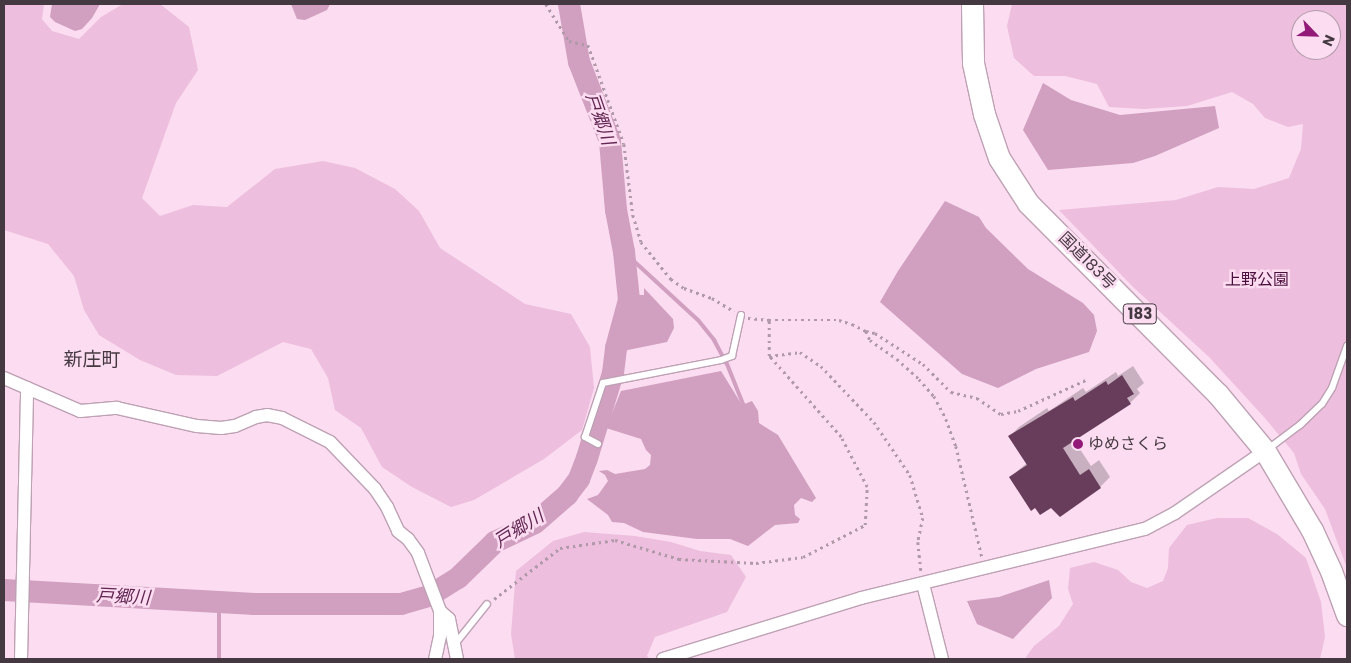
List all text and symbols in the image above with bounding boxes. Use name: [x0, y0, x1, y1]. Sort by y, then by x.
north arrow: [1291, 10, 1341, 60]
text: N: [1318, 32, 1340, 50]
water label: 戸郷川: [581, 90, 619, 148]
street label: 国道183号: [1055, 229, 1119, 293]
park label: 上野公園: [1225, 270, 1289, 290]
road number: 183: [1122, 302, 1158, 326]
district label: 新庄町: [64, 349, 120, 371]
place label: ゆめさくら: [1088, 434, 1168, 454]
marker: ゆめさくら: [1072, 438, 1084, 450]
water label: 戸郷川: [490, 506, 548, 552]
water label: 戸郷川: [95, 585, 151, 609]

